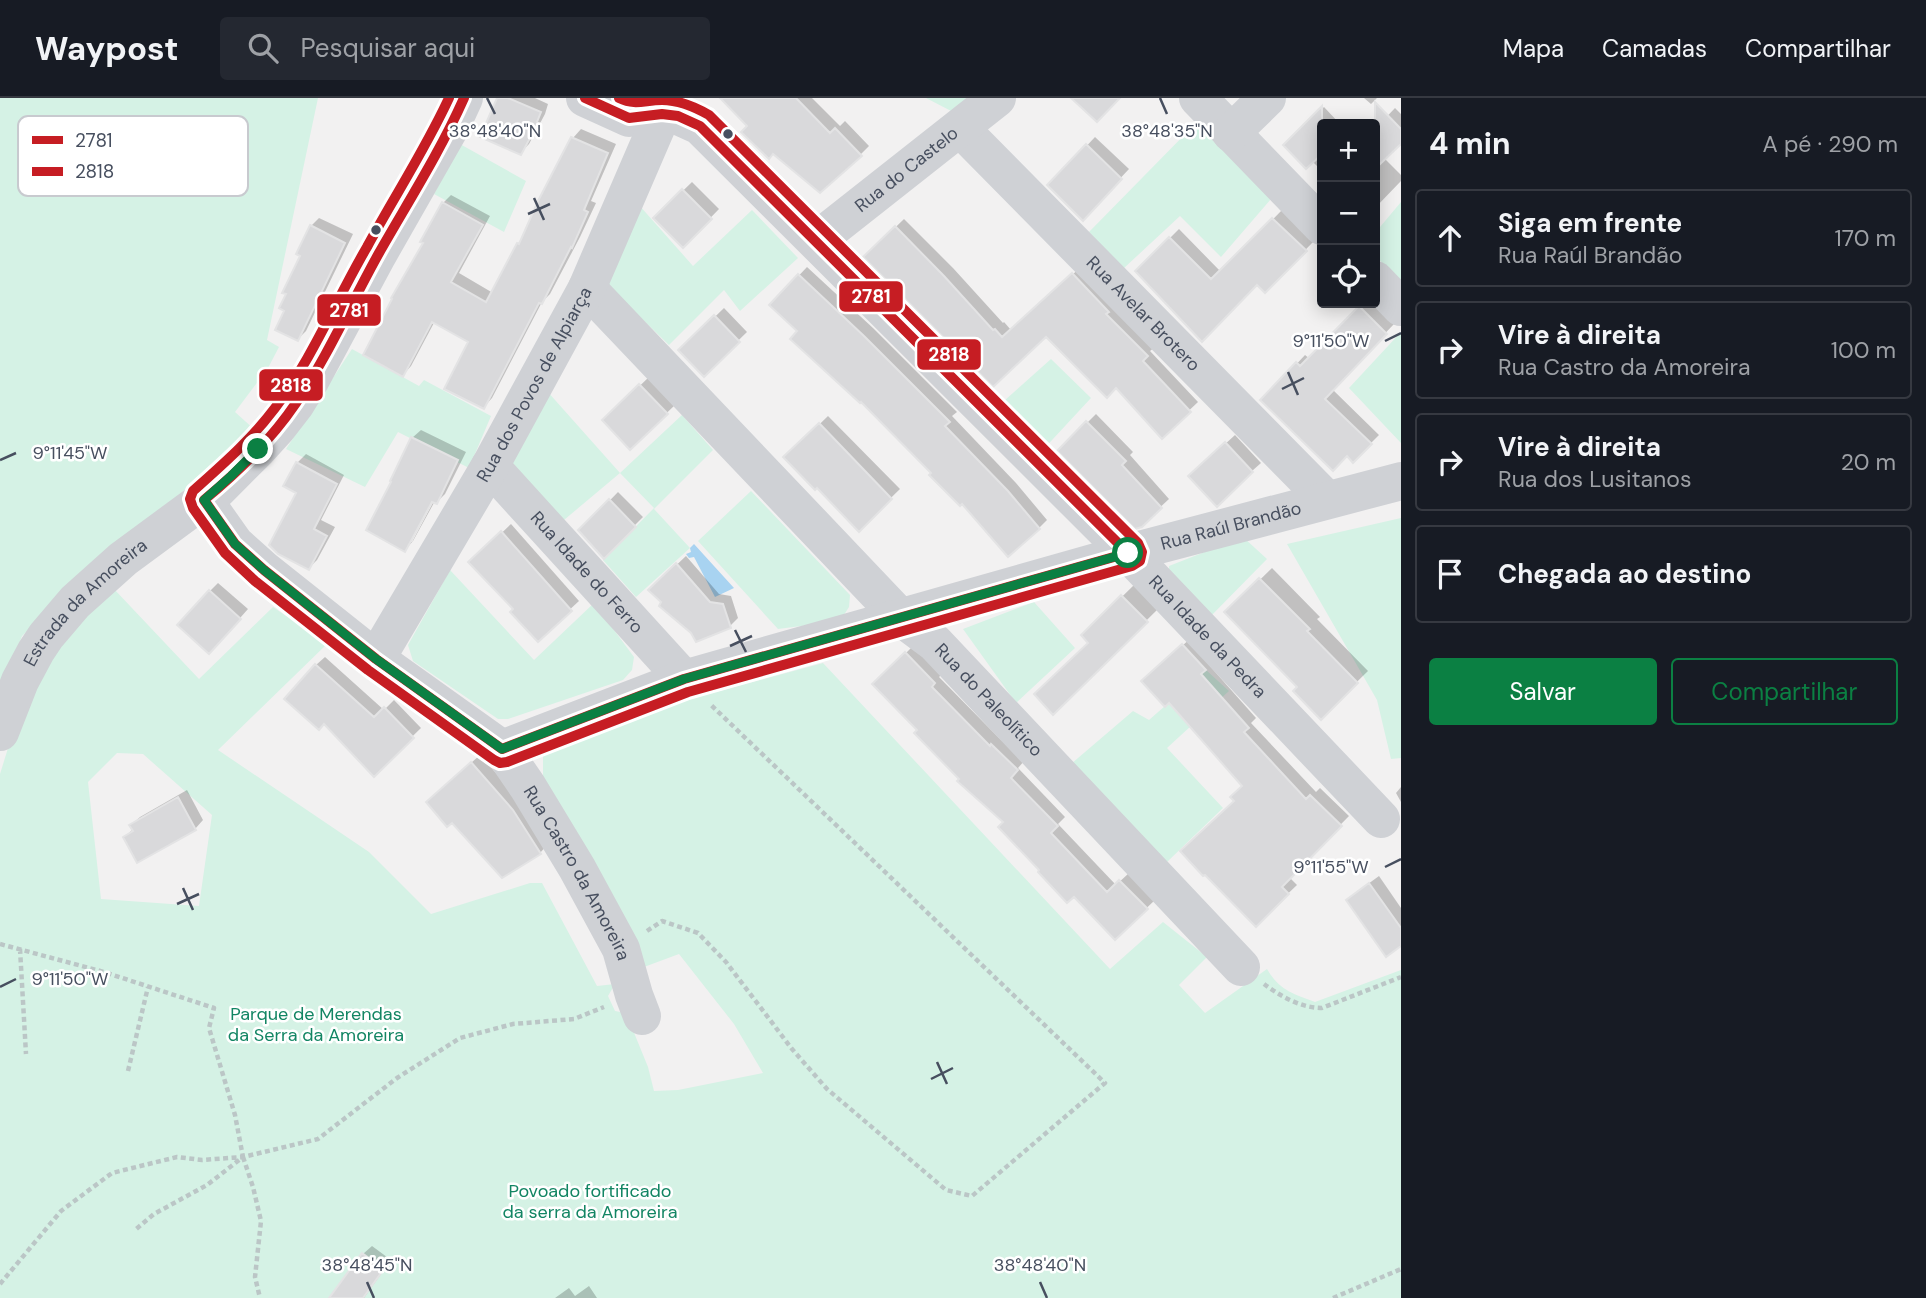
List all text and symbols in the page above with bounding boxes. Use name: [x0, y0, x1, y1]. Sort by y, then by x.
search box: [220, 17, 710, 80]
text: Waypost: [35, 27, 178, 70]
icon: search: [244, 29, 282, 67]
text: Pesquisar aqui: [300, 31, 475, 65]
text: Mapa: [1503, 33, 1564, 64]
text: Camadas: [1602, 33, 1707, 64]
text: Compartilhar: [1745, 33, 1891, 64]
legend: [18, 116, 248, 196]
text: 38°48'40"N: [449, 119, 541, 143]
text: 38°48'35"N: [1121, 119, 1213, 143]
map controls: [1317, 119, 1380, 308]
button: +: [1317, 119, 1380, 182]
street label: Rua do Castelo: [850, 121, 963, 218]
text: 4 min: [1429, 124, 1511, 163]
unlabelled marker: [721, 127, 735, 141]
text: 2781: [75, 128, 113, 153]
text: A pé · 290 m: [1763, 129, 1898, 159]
text: 2818: [75, 159, 114, 184]
button: −: [1317, 182, 1380, 245]
text: Siga em frente: [1498, 206, 1682, 240]
icon: ahead: [1431, 219, 1469, 257]
unlabelled marker: [369, 223, 383, 237]
text: 170 m: [1835, 223, 1896, 253]
text: Rua Raúl Brandão: [1498, 240, 1682, 270]
button: locate: [1317, 245, 1380, 308]
street label: Rua Avelar Brotero: [1081, 251, 1206, 377]
line badge: 2781: [838, 280, 904, 313]
street label: Rua dos Povos de Alpiarça: [471, 282, 597, 487]
text: 2781: [851, 284, 891, 309]
line badge: 2781: [316, 293, 382, 327]
text: 2781: [329, 298, 369, 323]
text: Vire à direita: [1498, 318, 1661, 352]
text: 9°11'50"W: [1293, 329, 1370, 353]
icon: right: [1431, 331, 1469, 369]
text: 100 m: [1831, 335, 1896, 365]
line badge: 2818: [916, 338, 982, 371]
text: 2818: [928, 342, 970, 367]
text: Rua Castro da Amoreira: [1498, 352, 1751, 382]
line badge: 2818: [258, 368, 324, 402]
text: 2818: [270, 373, 312, 398]
text: Vire à direita: [1498, 430, 1661, 464]
route end: [242, 433, 273, 464]
text: 9°11'45"W: [33, 441, 107, 465]
icon: right: [1431, 443, 1469, 481]
text: 20 m: [1841, 447, 1896, 477]
text: Rua dos Lusitanos: [1498, 464, 1691, 494]
street label: Rua Raúl Brandão: [1158, 496, 1304, 556]
street label: Rua Idade do Ferro: [525, 506, 649, 639]
street label: Estrada da Amoreira: [18, 533, 152, 671]
route start: [1112, 537, 1143, 568]
icon: arrive: [1431, 555, 1469, 593]
text: Chegada ao destino: [1498, 557, 1751, 591]
street label: Rua Idade da Pedra: [1143, 570, 1272, 703]
street label: Rua do Paleolítico: [929, 638, 1048, 762]
button: Salvar: [1429, 658, 1657, 725]
button: Compartilhar: [1671, 658, 1898, 725]
street label: Rua Castro da Amoreira: [518, 781, 636, 963]
text: 9°11'55"W: [1293, 855, 1369, 879]
text: 9°11'50"W: [32, 967, 109, 991]
park label: Parque de Merendas da Serra da Amoreira: [228, 1002, 404, 1047]
park label: Povoado fortificado da serra da Amoreira: [503, 1179, 677, 1224]
text: 38°48'45"N: [322, 1253, 412, 1277]
text: 38°48'40"N: [994, 1253, 1086, 1277]

